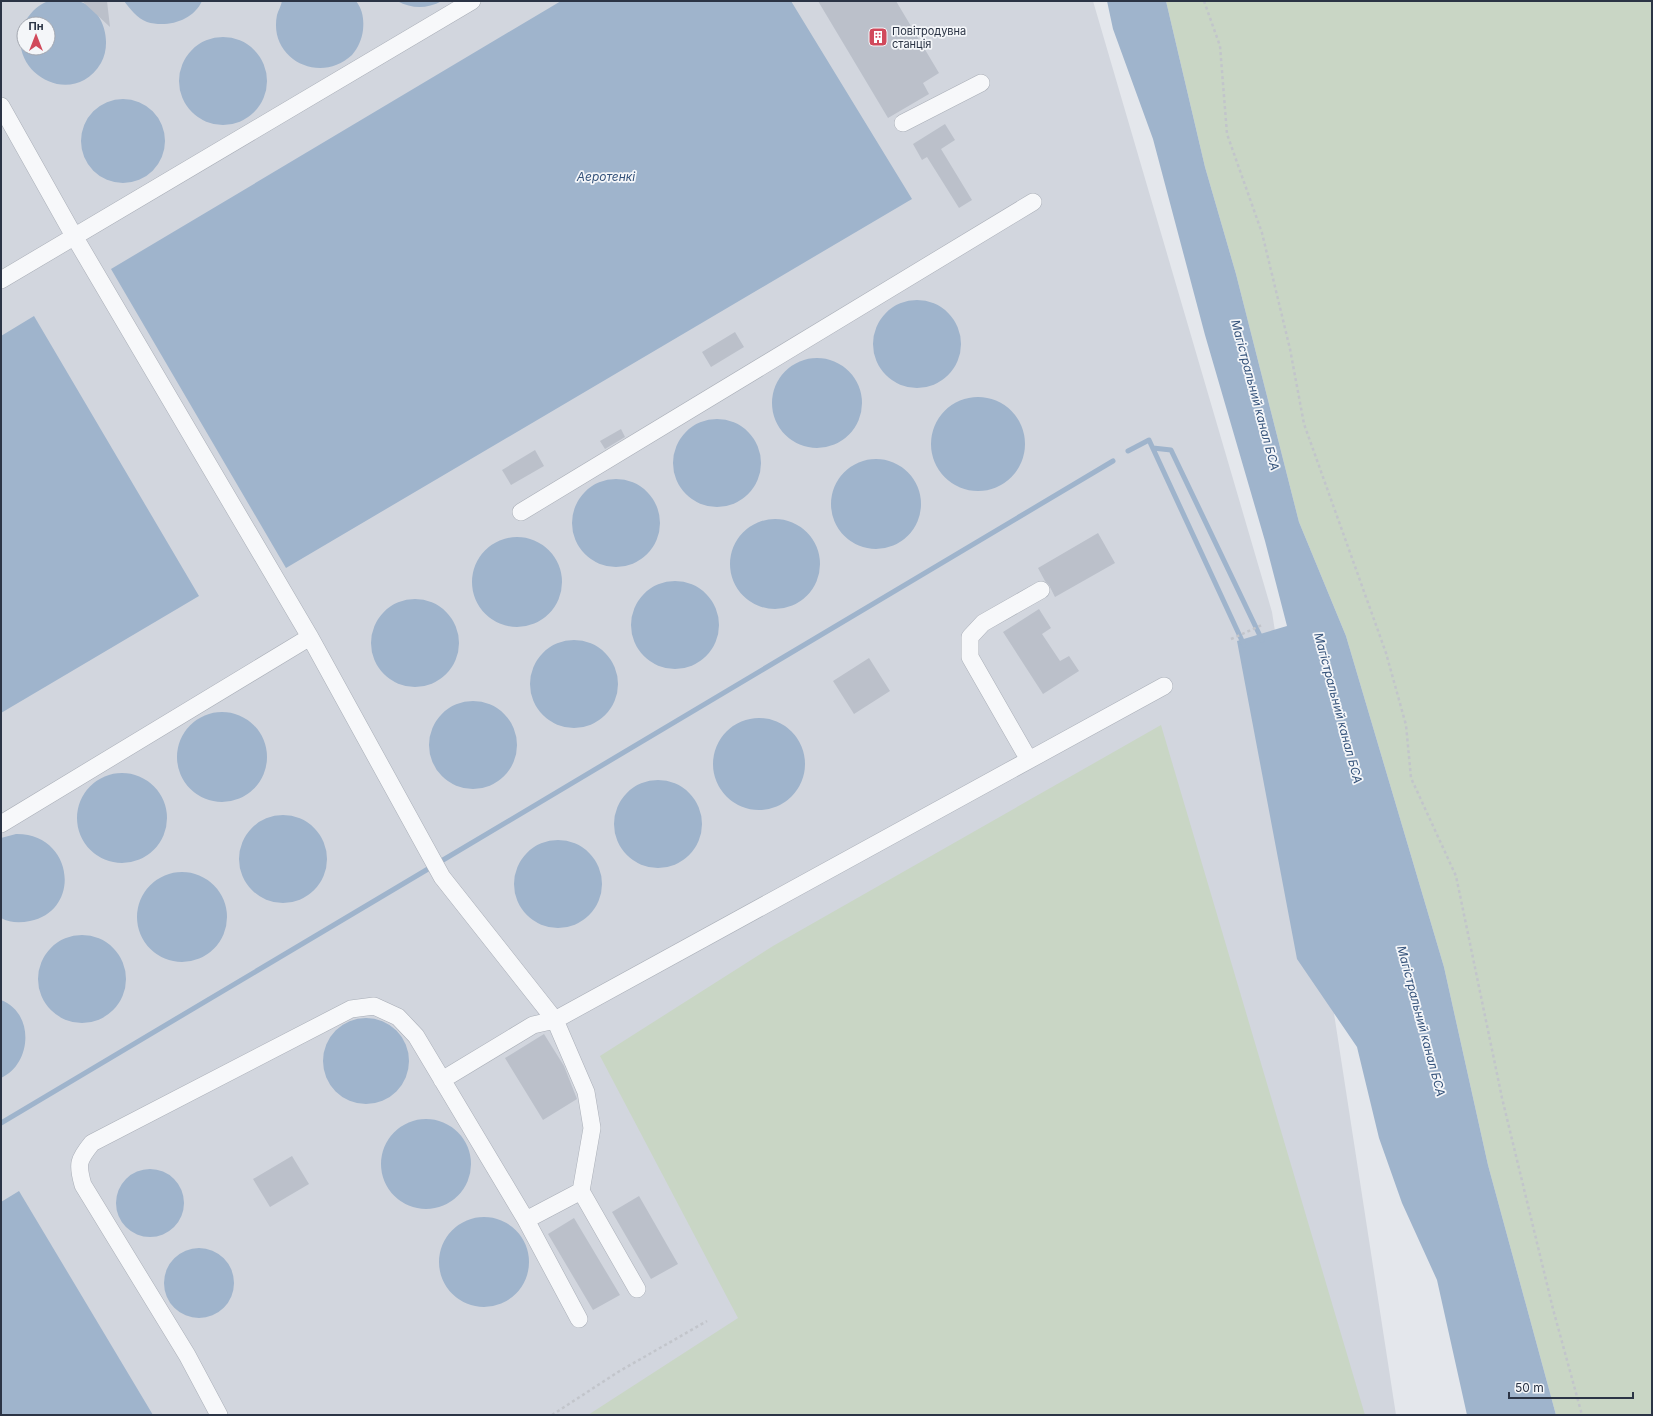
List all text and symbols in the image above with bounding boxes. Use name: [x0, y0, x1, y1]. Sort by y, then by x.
north arrow: [16, 16, 56, 56]
text: Пн: [28, 19, 44, 33]
place label: Повітродувна станція: [892, 24, 966, 51]
building icon: Повітродувна станція: [867, 26, 889, 48]
water label: Аеротенкі: [576, 169, 636, 184]
water label: Магістральний канал БСА: [1228, 318, 1283, 472]
water label: Магістральний канал БСА: [1311, 631, 1366, 785]
water label: Магістральний канал БСА: [1394, 944, 1449, 1098]
scale bar: [1509, 1374, 1633, 1400]
text: 50 m: [1515, 1380, 1544, 1395]

